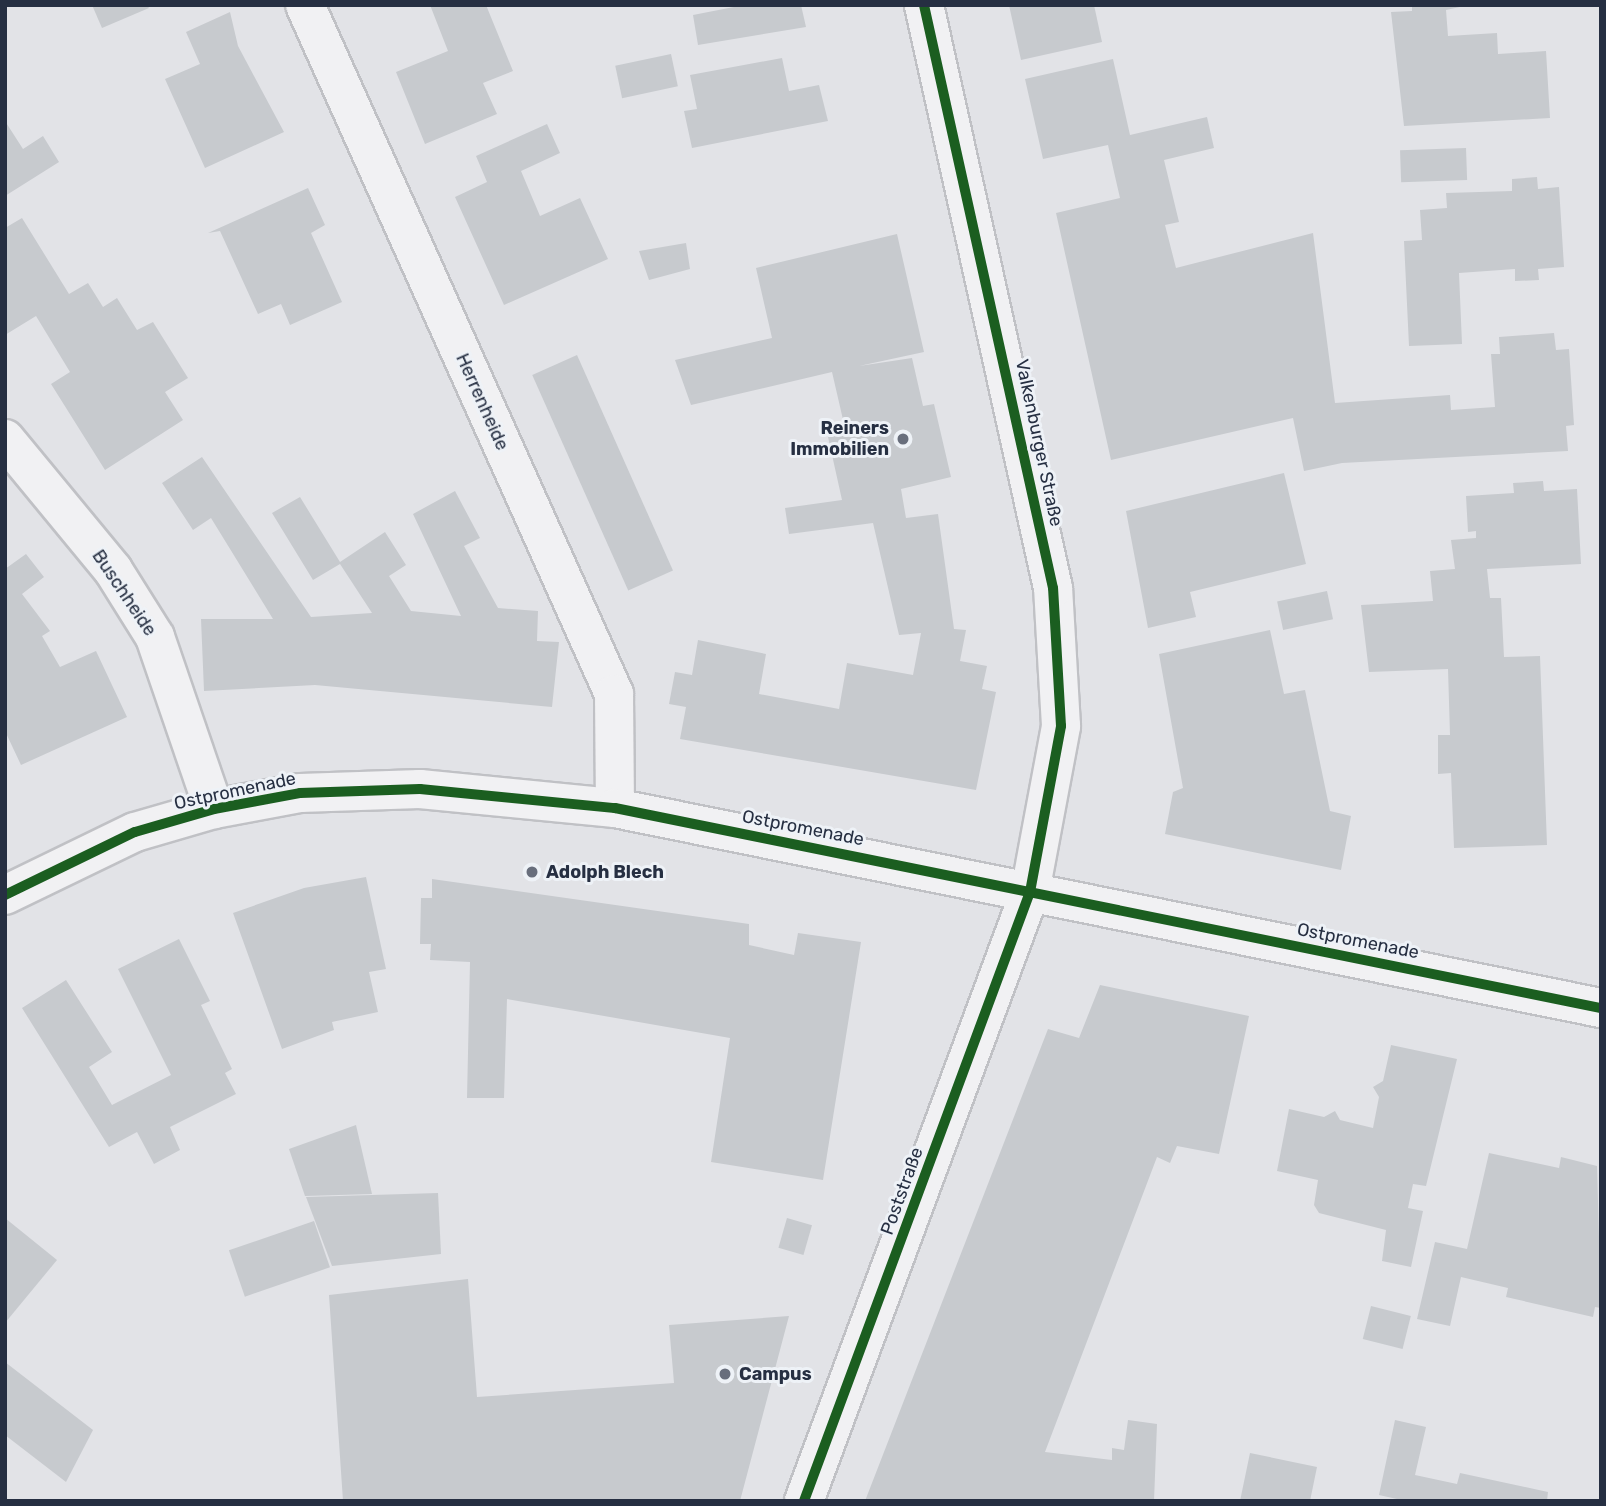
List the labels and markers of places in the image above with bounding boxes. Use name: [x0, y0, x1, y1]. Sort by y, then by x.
place label: Reiners Immobilien: [790, 418, 889, 460]
marker: Reiners Immobilien: [895, 431, 911, 447]
place label: Adolph Blech: [546, 861, 664, 883]
marker: Adolph Blech: [524, 864, 540, 880]
place label: Campus: [739, 1363, 812, 1385]
marker: Campus: [717, 1366, 733, 1382]

